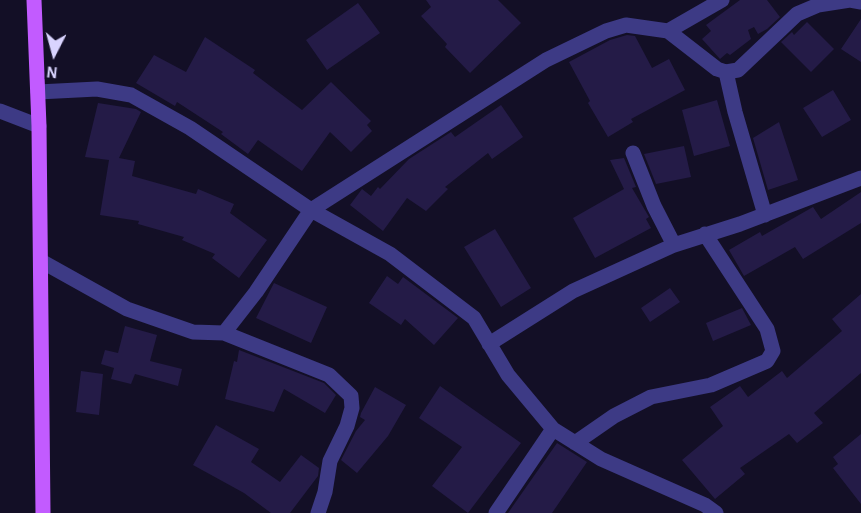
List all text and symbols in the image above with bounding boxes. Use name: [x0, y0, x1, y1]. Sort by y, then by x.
north arrow: [24, 24, 84, 84]
text: N: [46, 63, 58, 80]

